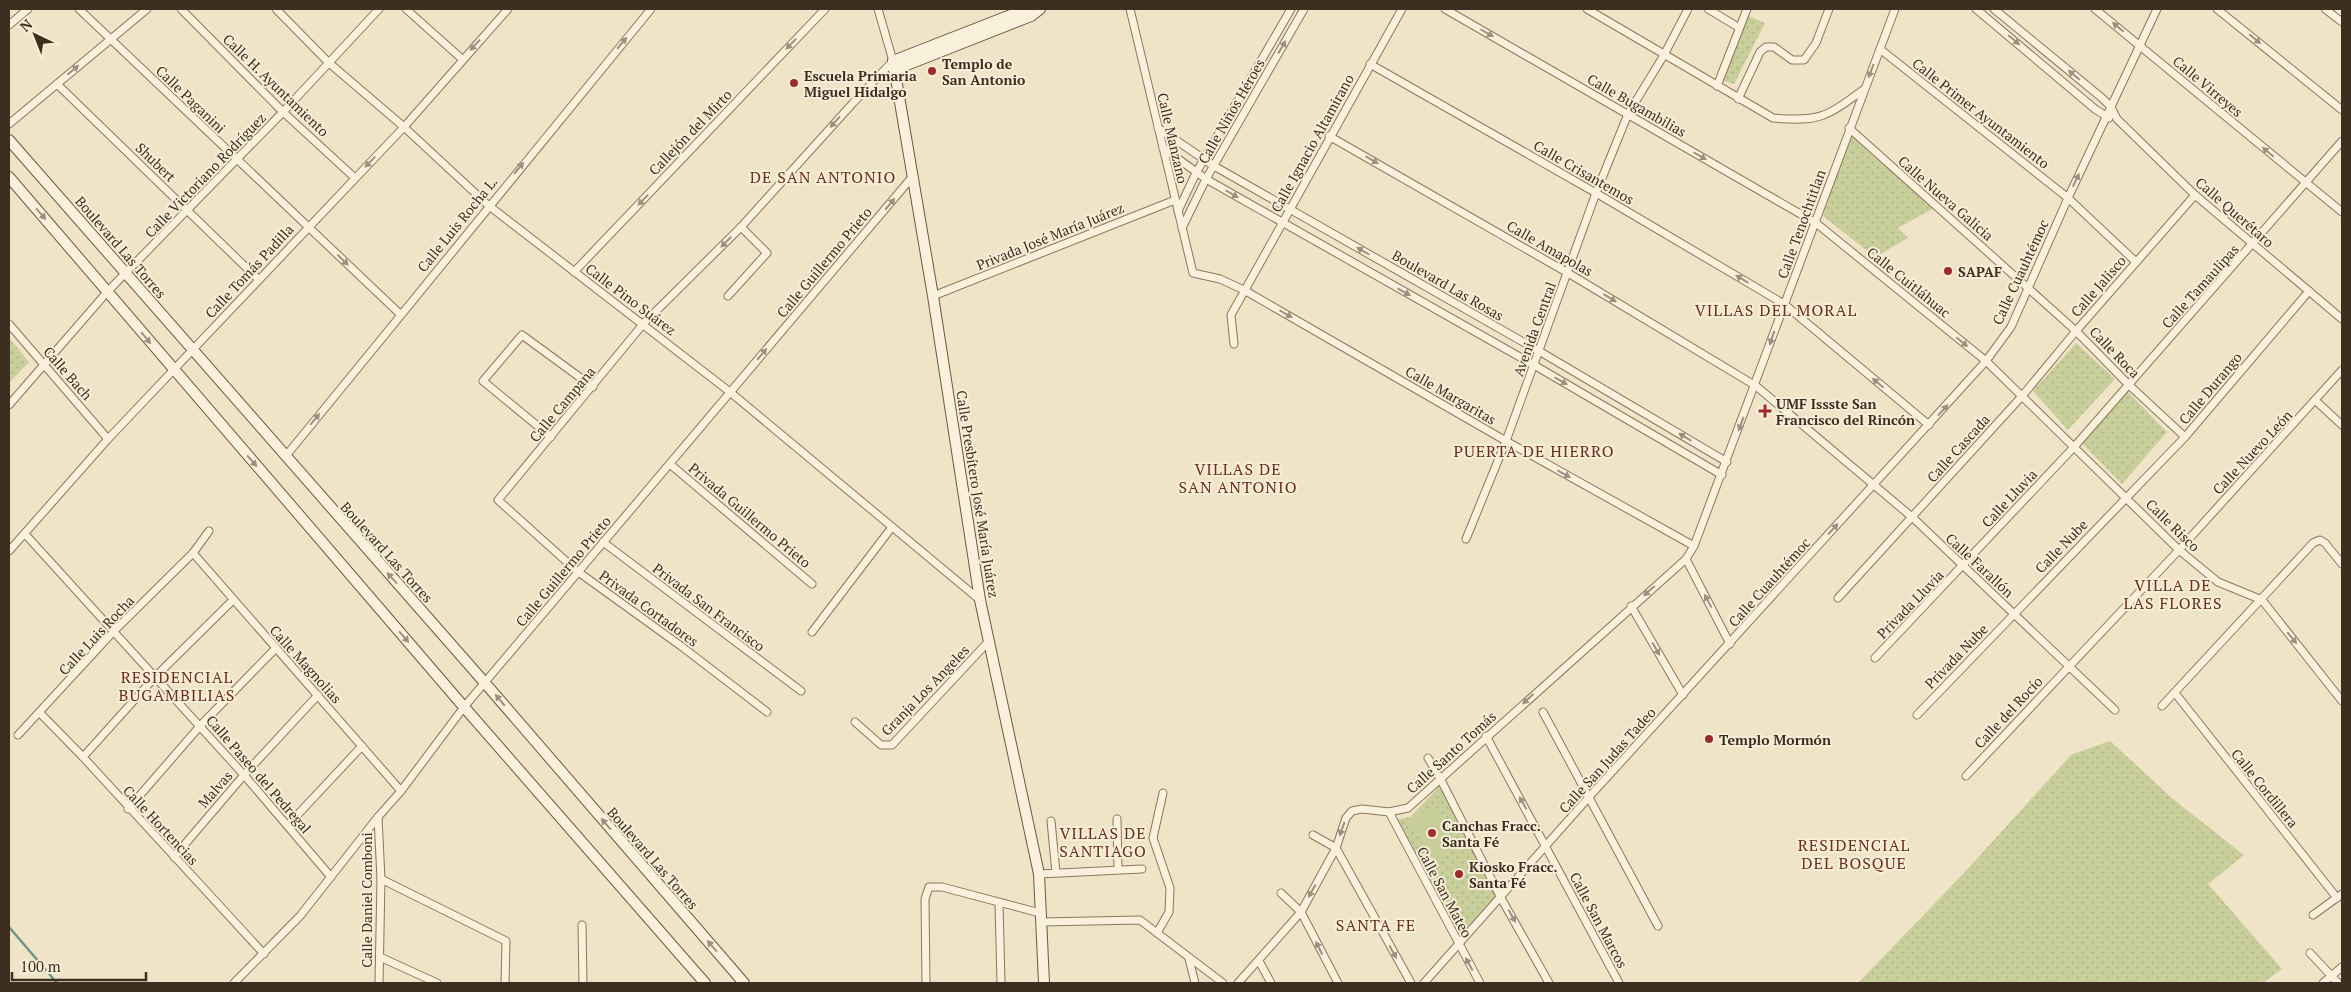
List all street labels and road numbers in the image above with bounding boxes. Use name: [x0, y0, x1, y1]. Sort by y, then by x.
street label: Calle H. Ayuntamiento: [219, 29, 333, 141]
street label: Calle Virreyes: [2169, 51, 2247, 121]
street label: Calle Primer Ayuntamiento: [1908, 53, 2054, 173]
street label: Calle Niños Héroes: [1193, 55, 1269, 167]
street label: Calle Paganini: [152, 61, 230, 137]
street label: Calle Bugambilias: [1584, 69, 1690, 141]
street label: Calle Ignacio Altamirano: [1266, 70, 1358, 215]
street label: Callejón del Mirto: [644, 85, 736, 179]
street label: Calle Manzano: [1153, 91, 1193, 185]
street label: Calle Victoriano Rodríguez: [140, 108, 270, 242]
street label: Calle Crisantemos: [1530, 135, 1638, 209]
street label: Shubert: [132, 138, 181, 186]
street label: Calle Nueva Galicia: [1894, 151, 1998, 245]
street label: Calle Tenochtitlan: [1772, 166, 1830, 281]
street label: Calle Luis Rocha L.: [413, 172, 501, 276]
street label: Calle Querétaro: [2192, 173, 2278, 252]
street label: Boulevard Las Torres: [71, 192, 171, 302]
street label: Privada José María Juárez: [973, 198, 1127, 274]
street label: Calle Guillermo Prieto: [772, 203, 876, 321]
street label: Calle Amapolas: [1503, 216, 1597, 280]
street label: Calle Cuauhtémoc: [1987, 216, 2053, 328]
street label: Calle Tomás Padilla: [200, 220, 298, 322]
street label: Calle Tamaulipas: [2157, 240, 2243, 332]
street label: Calle Cuitláhuac: [1863, 242, 1955, 322]
street label: Boulevard Las Rosas: [1389, 245, 1507, 325]
street label: Calle Jalisco: [2066, 251, 2130, 321]
street label: Calle Pino Suárez: [582, 259, 680, 339]
street label: Avenida Central: [1508, 279, 1560, 379]
street label: Calle Roca: [2086, 322, 2144, 382]
street label: Calle Bach: [39, 342, 97, 404]
street label: Calle Durango: [2174, 348, 2246, 428]
street label: Calle Margaritas: [1402, 361, 1500, 429]
street label: Calle Campana: [525, 362, 599, 446]
street label: Calle Presbítero José María Juárez: [952, 389, 1004, 599]
street label: Calle Nuevo León: [2208, 405, 2297, 498]
street label: Calle Cascada: [1922, 410, 1994, 486]
street label: Privada Guillermo Prieto: [685, 458, 815, 572]
street label: Calle Lluvia: [1977, 465, 2041, 531]
street label: Calle Risco: [2142, 494, 2204, 556]
street label: Boulevard Las Torres: [337, 497, 437, 607]
street label: Calle Guillermo Prieto: [511, 512, 615, 630]
street label: Calle Nube: [2031, 515, 2091, 577]
street label: Calle Farallón: [1942, 529, 2019, 602]
street label: Calle Cuauhtémoc: [1724, 533, 1814, 631]
street label: Privada San Francisco: [649, 559, 769, 656]
street label: Privada Cortadores: [596, 566, 702, 650]
street label: Privada Lluvia: [1872, 566, 1948, 642]
street label: Calle Luis Rocha: [54, 591, 138, 679]
street label: Privada Nube: [1920, 619, 1992, 693]
street label: Calle Magnolias: [266, 621, 346, 707]
street label: Granja Los Angeles: [877, 641, 973, 739]
street label: Calle del Rocío: [1970, 672, 2047, 752]
street label: Calle San Judas Tadeo: [1554, 703, 1660, 817]
street label: Calle Santo Tomás: [1402, 706, 1500, 798]
street label: Calle Paseo del Pedregal: [202, 711, 316, 837]
street label: Calle Cordillera: [2227, 744, 2303, 832]
street label: Malvas: [194, 766, 236, 812]
street label: Calle Hortencias: [119, 781, 203, 869]
street label: Boulevard Las Torres: [603, 803, 703, 913]
street label: Calle Daniel Comboni: [357, 832, 376, 968]
street label: Calle San Mateo: [1413, 843, 1477, 941]
street label: Calle San Marcos: [1566, 869, 1632, 971]

